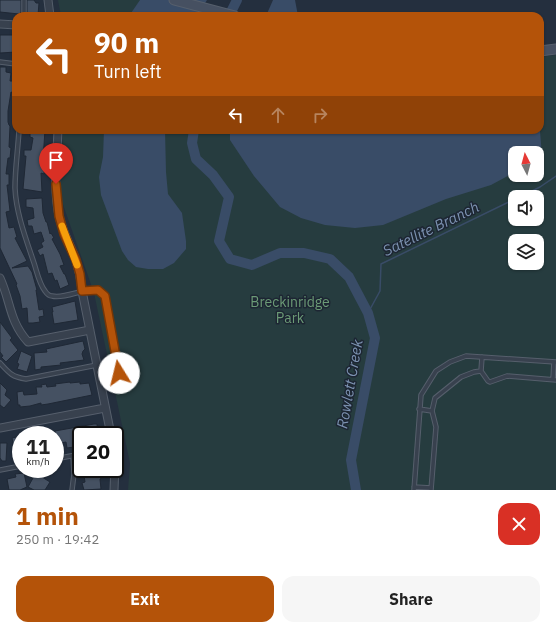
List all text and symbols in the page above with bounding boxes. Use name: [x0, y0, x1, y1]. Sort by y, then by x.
text: 90 m: [94, 24, 159, 61]
icon: left: [28, 28, 80, 80]
text: Turn left: [94, 60, 162, 83]
icon: left: [225, 104, 247, 126]
icon: ahead: [267, 104, 289, 126]
icon: right: [309, 104, 331, 126]
pin: [39, 143, 73, 184]
north arrow: [508, 146, 544, 182]
map controls: [508, 146, 544, 270]
icon: arrive: [45, 149, 67, 171]
button: sound: [508, 190, 544, 226]
water label: Satellite Branch: [379, 197, 482, 260]
button: layers: [508, 234, 544, 270]
park label: Breckinridge Park: [250, 293, 330, 327]
water label: Rowlett Creek: [332, 338, 367, 430]
position arrow: [98, 352, 140, 394]
speed limit sign: 20: [72, 426, 124, 478]
text: 11: [26, 433, 50, 460]
text: km/h: [26, 455, 50, 468]
text: 1 min: [16, 500, 79, 532]
button: close: [498, 503, 540, 545]
text: 250 m · 19:42: [16, 531, 99, 548]
button: Exit: [16, 576, 274, 622]
button: Share: [282, 576, 540, 622]

